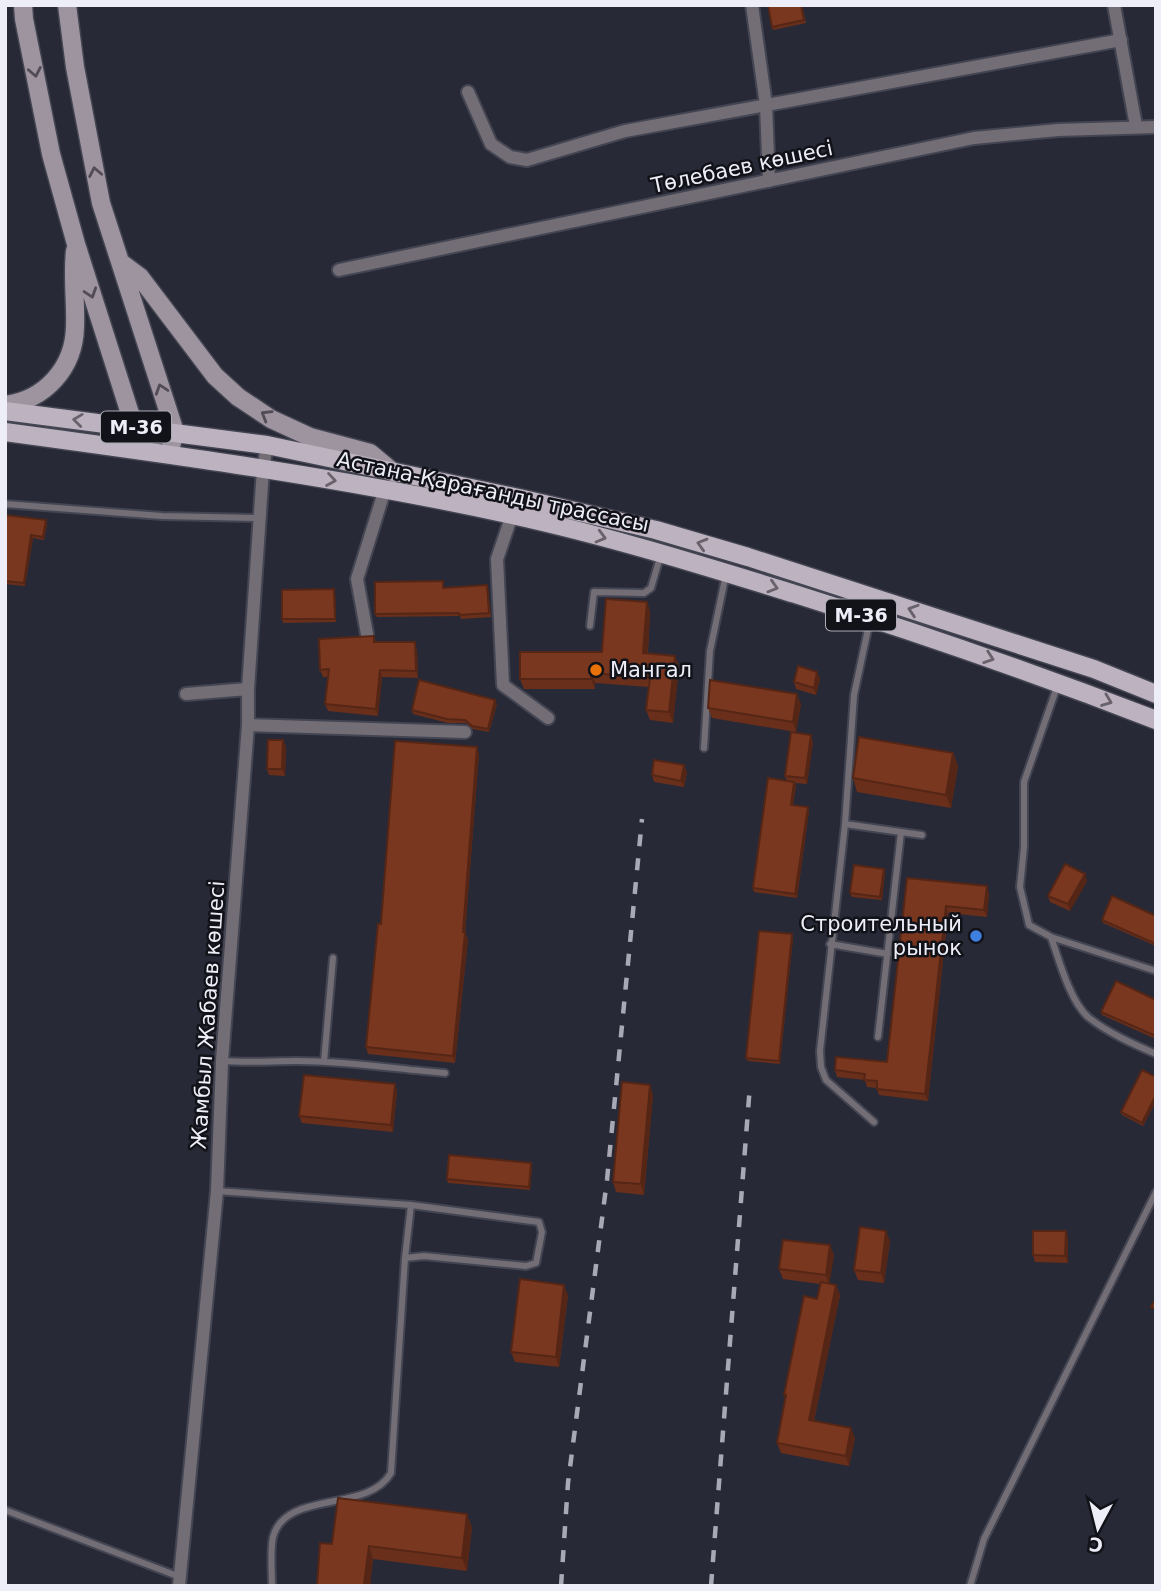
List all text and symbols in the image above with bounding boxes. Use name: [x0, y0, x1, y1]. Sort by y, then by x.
one-way arrow: [26, 66, 41, 78]
street label: Төлебаев көшесі: [648, 136, 835, 198]
one-way arrow: [88, 166, 103, 178]
one-way arrow: [83, 286, 97, 298]
one-way arrow: [155, 383, 170, 395]
one-way arrow: [261, 410, 274, 423]
one-way arrow: [72, 412, 84, 427]
road number: M-36: [101, 412, 171, 442]
street label: Астана-Қарағанды трассасы: [335, 447, 651, 537]
one-way arrow: [325, 472, 337, 487]
one-way arrow: [595, 529, 607, 543]
one-way arrow: [696, 537, 708, 552]
one-way arrow: [767, 579, 779, 594]
road number: M-36: [826, 600, 896, 630]
one-way arrow: [907, 604, 919, 619]
one-way arrow: [983, 650, 995, 664]
place label: Мангал: [610, 658, 692, 682]
marker: Мангал: [588, 662, 604, 678]
one-way arrow: [1100, 693, 1112, 707]
street label: Жамбыл Жабаев көшесі: [187, 880, 229, 1150]
place label: Строительный рынок: [800, 912, 962, 960]
marker: Строительный рынок: [968, 928, 984, 944]
north arrow: [1063, 1493, 1133, 1563]
text: С: [1088, 1533, 1104, 1557]

